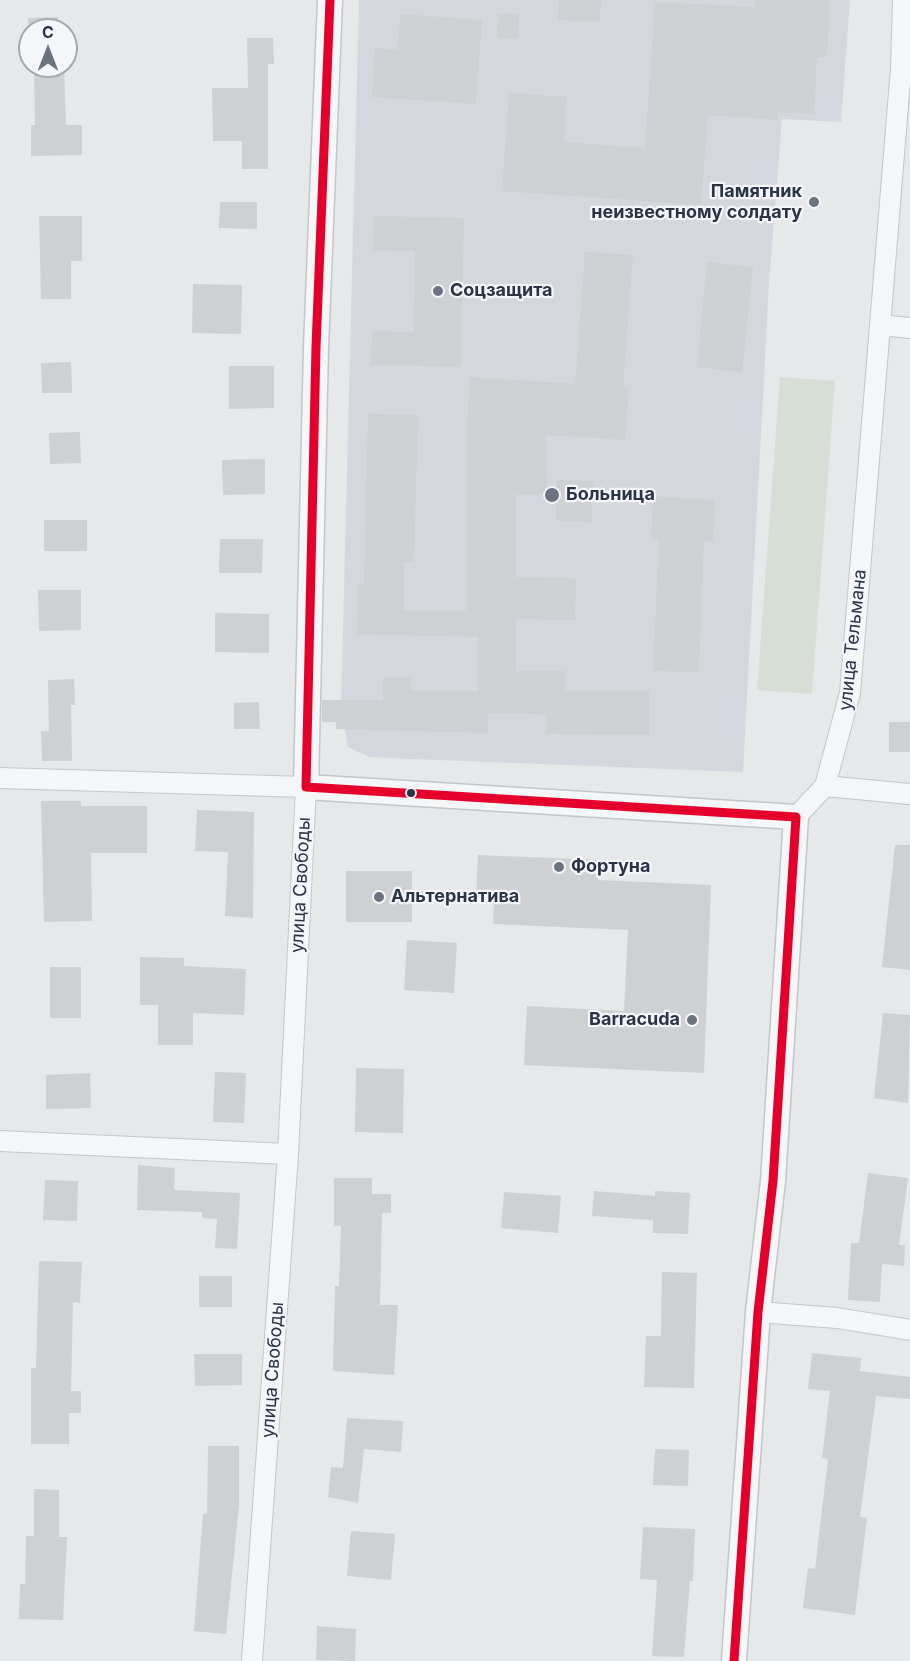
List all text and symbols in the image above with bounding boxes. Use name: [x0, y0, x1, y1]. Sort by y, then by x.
north arrow: [18, 18, 78, 78]
text: С: [42, 22, 54, 42]
place label: Памятник неизвестному солдату: [591, 181, 802, 224]
marker: Памятник неизвестному солдату: [807, 195, 821, 209]
place label: Соцзащита: [450, 280, 553, 302]
marker: Соцзащита: [431, 284, 445, 298]
place label: Больница: [566, 484, 655, 506]
marker: Больница: [543, 486, 561, 504]
street label: улица Тельмана: [835, 568, 871, 712]
unlabelled marker: [405, 787, 417, 799]
street label: улица Свободы: [287, 816, 315, 954]
place label: Фортуна: [571, 856, 650, 878]
marker: Фортуна: [552, 860, 566, 874]
place label: Альтернатива: [391, 886, 519, 908]
marker: Альтернатива: [372, 890, 386, 904]
place label: Barracuda: [589, 1009, 680, 1031]
marker: Barracuda: [685, 1013, 699, 1027]
street label: улица Свободы: [257, 1301, 289, 1439]

